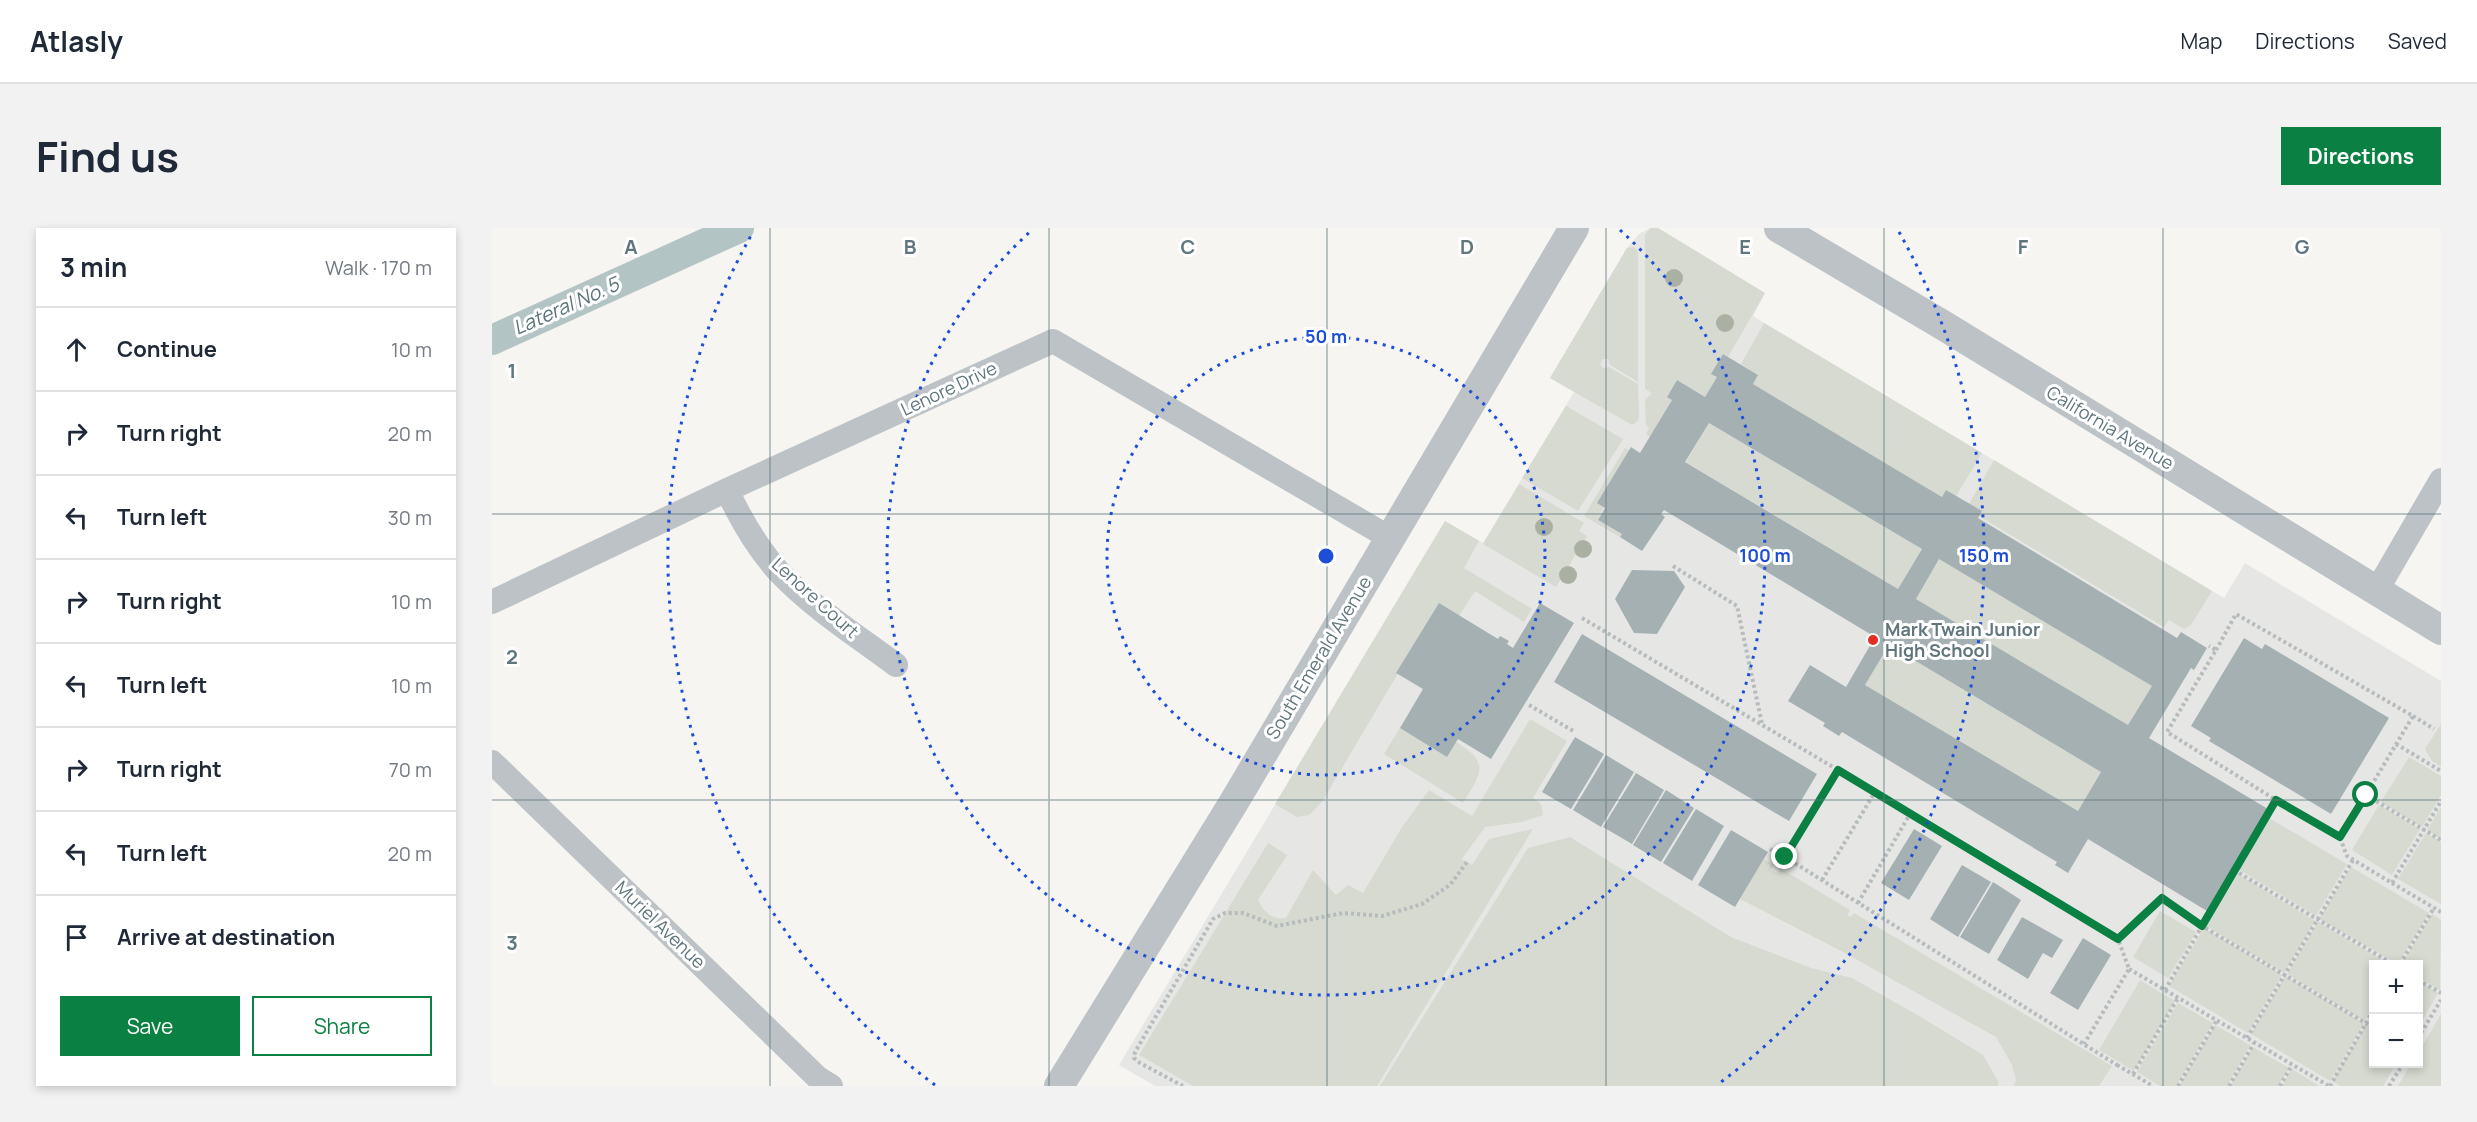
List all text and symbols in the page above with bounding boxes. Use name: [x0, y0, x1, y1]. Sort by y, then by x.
text: Atlasly: [30, 22, 123, 60]
text: Map: [2181, 27, 2222, 55]
text: Directions: [2255, 27, 2355, 55]
text: Saved: [2388, 27, 2447, 55]
text: Find us: [36, 127, 179, 185]
button: Directions: [2281, 127, 2441, 185]
text: A: [624, 233, 638, 260]
text: B: [904, 233, 917, 260]
text: C: [1181, 233, 1195, 260]
text: D: [1460, 233, 1474, 260]
text: E: [1739, 233, 1751, 260]
text: F: [2018, 233, 2029, 260]
text: G: [2295, 233, 2310, 260]
text: 3 min: [60, 249, 127, 285]
text: Walk · 170 m: [325, 254, 432, 281]
water label: Lateral No. 5: [509, 269, 625, 341]
text: 50 m: [1305, 324, 1347, 348]
icon: ahead: [60, 333, 93, 366]
text: Continue: [117, 334, 217, 364]
text: 10 m: [391, 336, 432, 363]
street label: Lenore Drive: [897, 355, 1000, 421]
text: 1: [508, 357, 516, 384]
street label: California Avenue: [2042, 380, 2179, 475]
icon: right: [60, 417, 93, 450]
text: Turn right: [117, 418, 222, 448]
text: 20 m: [387, 420, 432, 447]
icon: left: [60, 501, 93, 534]
text: Turn left: [117, 502, 207, 532]
text: 30 m: [388, 504, 432, 531]
text: 100 m: [1739, 543, 1791, 567]
text: 150 m: [1959, 543, 2009, 567]
centre of rings: [1316, 546, 1336, 566]
street label: Lenore Court: [767, 552, 864, 643]
street label: South Emerald Avenue: [1260, 572, 1376, 743]
icon: right: [60, 585, 93, 618]
text: Turn right: [117, 586, 222, 616]
text: 10 m: [391, 588, 432, 615]
place label: Mark Twain Junior High School: [1885, 617, 2040, 662]
marker: Mark Twain Junior High School: [1866, 633, 1880, 647]
text: 2: [506, 643, 518, 670]
icon: left: [60, 669, 93, 702]
text: Turn left: [117, 670, 207, 700]
text: 10 m: [391, 672, 432, 699]
icon: right: [60, 753, 93, 786]
text: Turn right: [117, 754, 222, 784]
text: 70 m: [389, 756, 432, 783]
route start: [2352, 781, 2378, 807]
icon: left: [60, 837, 93, 870]
text: Turn left: [117, 838, 207, 868]
text: 20 m: [387, 840, 432, 867]
route end: [1771, 843, 1797, 869]
street label: Muriel Avenue: [610, 875, 711, 973]
icon: arrive: [60, 921, 93, 954]
text: Arrive at destination: [117, 922, 335, 952]
text: 3: [506, 929, 518, 956]
map controls: [2369, 960, 2423, 1068]
button: +: [2369, 960, 2423, 1014]
button: Save: [60, 996, 240, 1056]
button: Share: [252, 996, 432, 1056]
button: −: [2369, 1014, 2423, 1068]

